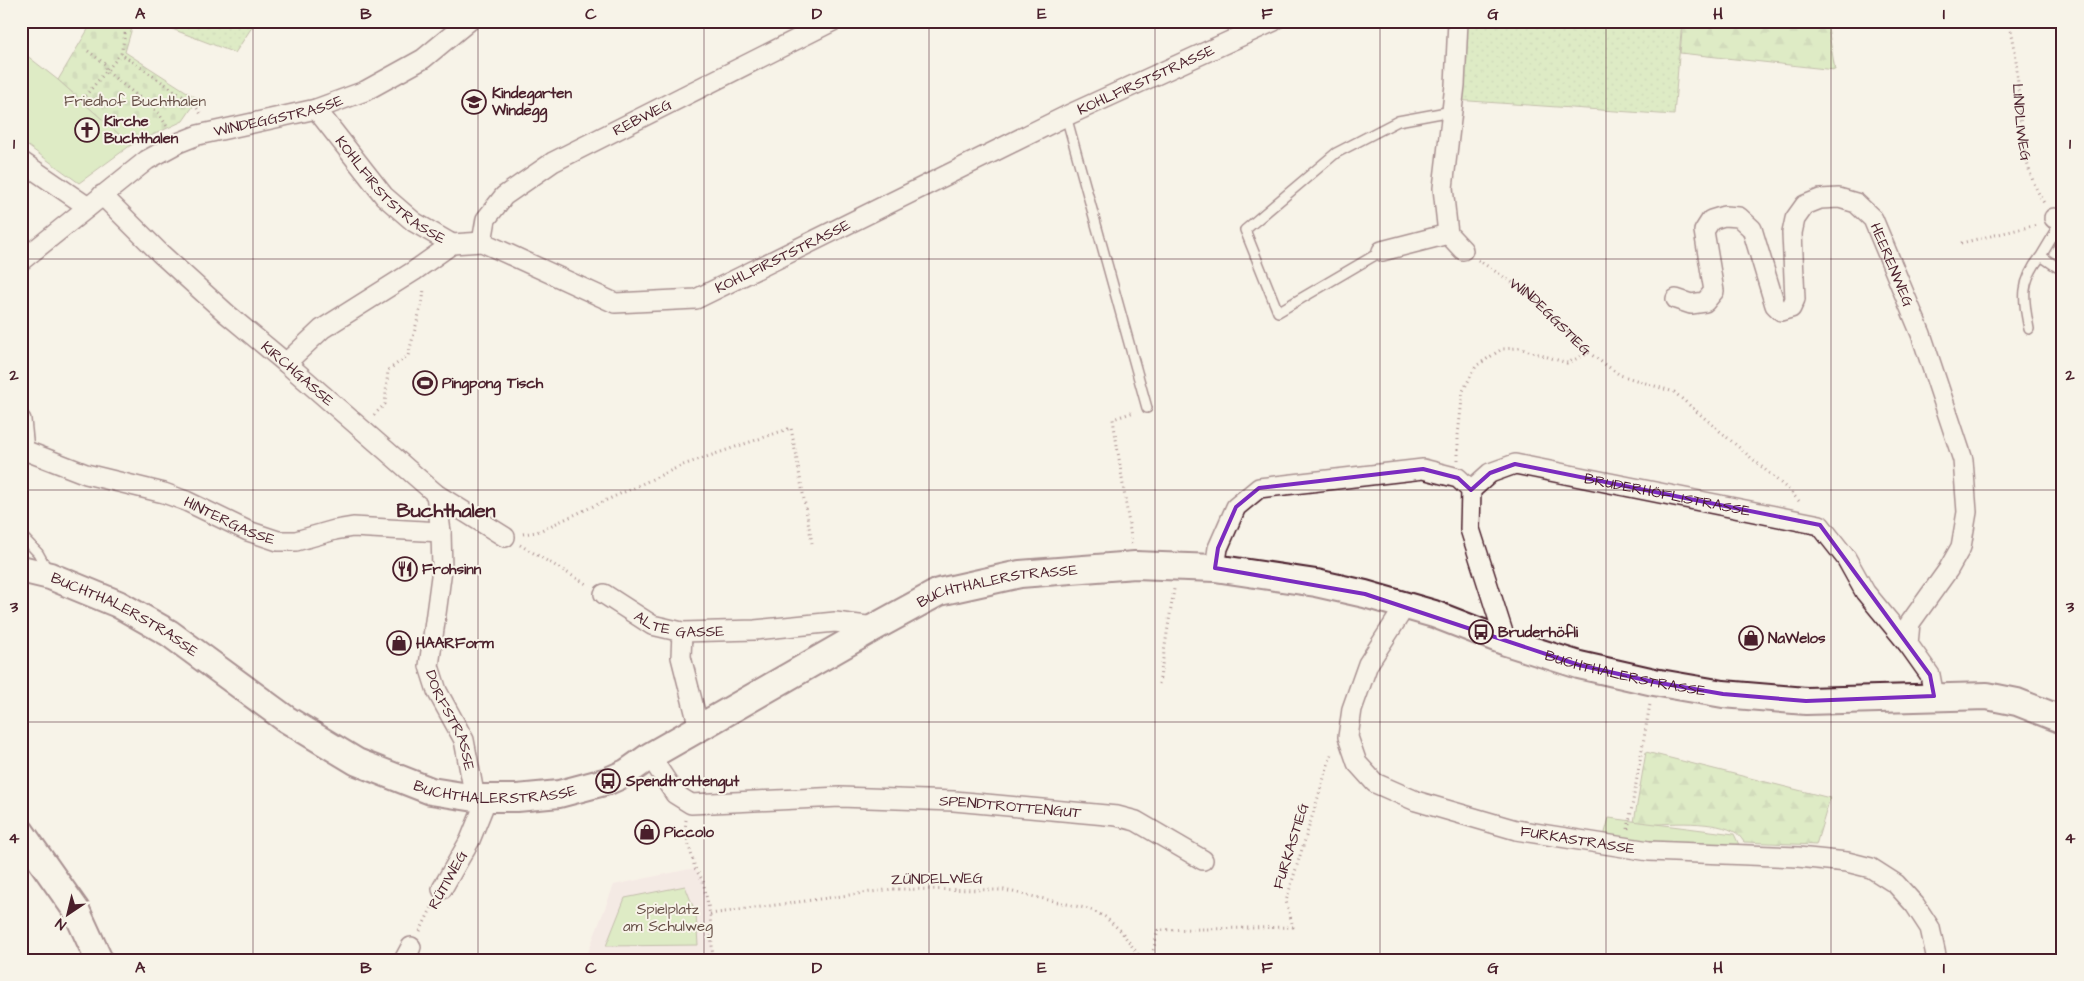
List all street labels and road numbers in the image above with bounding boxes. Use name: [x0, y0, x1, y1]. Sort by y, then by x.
street label: KOHLFIRSTSTRASSE: [1074, 39, 1218, 120]
street label: LINDLIWEG: [2007, 83, 2037, 163]
street label: WINDEGGSTRASSE: [212, 89, 346, 142]
street label: REBWEG: [609, 93, 676, 141]
street label: KOHLFIRSTSTRASSE: [330, 131, 450, 249]
street label: KOHLFIRSTSTRASSE: [711, 214, 854, 299]
street label: HEERENWEG: [1865, 220, 1919, 311]
street label: WINDEGGSTIEG: [1505, 273, 1596, 360]
street label: KIRCHGASSE: [257, 336, 339, 411]
street label: BRUDERHÖFLISTRASSE: [1582, 468, 1752, 521]
street label: HINTERGASSE: [180, 491, 278, 550]
street label: BUCHTHALERSTRASSE: [913, 559, 1078, 613]
street label: BUCHTHALERSTRASSE: [48, 567, 203, 662]
street label: ALTE GASSE: [630, 606, 725, 643]
street label: BUCHTHALERSTRASSE: [1542, 644, 1707, 701]
street label: DORFSTRASSE: [420, 667, 480, 772]
street label: BUCHTHALERSTRASSE: [410, 775, 579, 809]
street label: SPENDTROTTENGUT: [939, 790, 1083, 823]
street label: FURKASTIEG: [1268, 800, 1314, 891]
street label: FURKASTRASSE: [1519, 820, 1637, 859]
street label: RÜTIWEG: [423, 846, 473, 913]
street label: ZÜNDELWEG: [891, 868, 984, 890]

